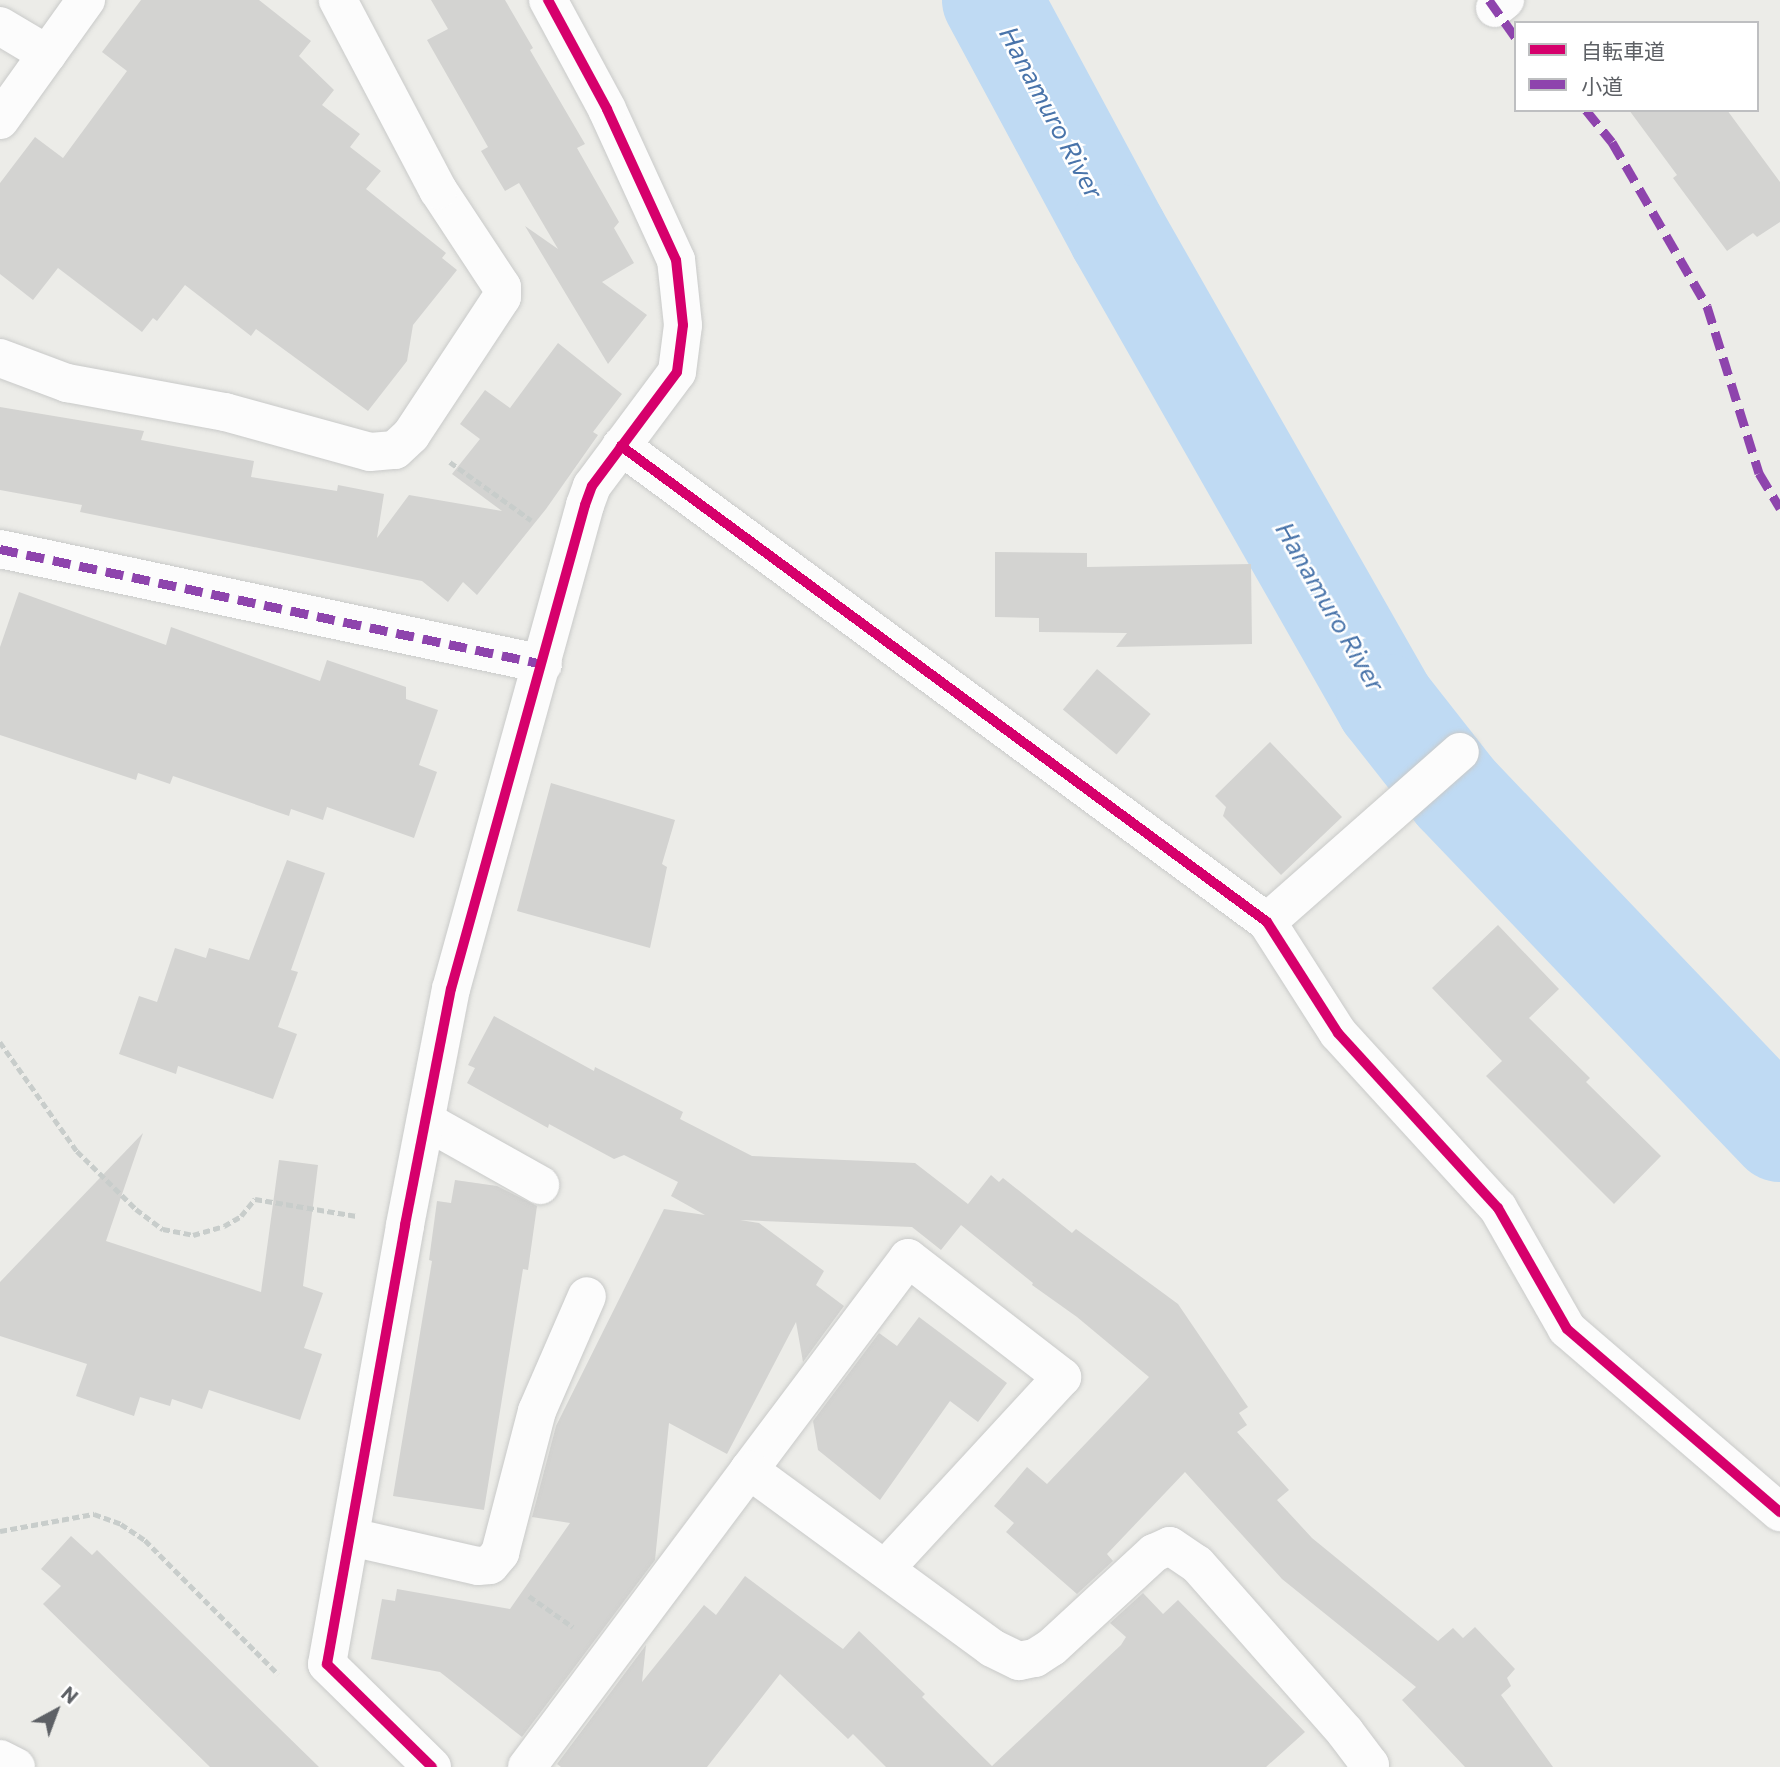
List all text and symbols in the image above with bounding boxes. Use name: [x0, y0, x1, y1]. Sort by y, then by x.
water label: Hanamuro River: [994, 21, 1110, 203]
legend: [1514, 21, 1759, 112]
text: 自転車道: [1581, 38, 1665, 63]
text: 小道: [1581, 73, 1623, 98]
water label: Hanamuro River: [1270, 516, 1392, 696]
north arrow: [21, 1676, 91, 1746]
text: N: [57, 1681, 83, 1708]

